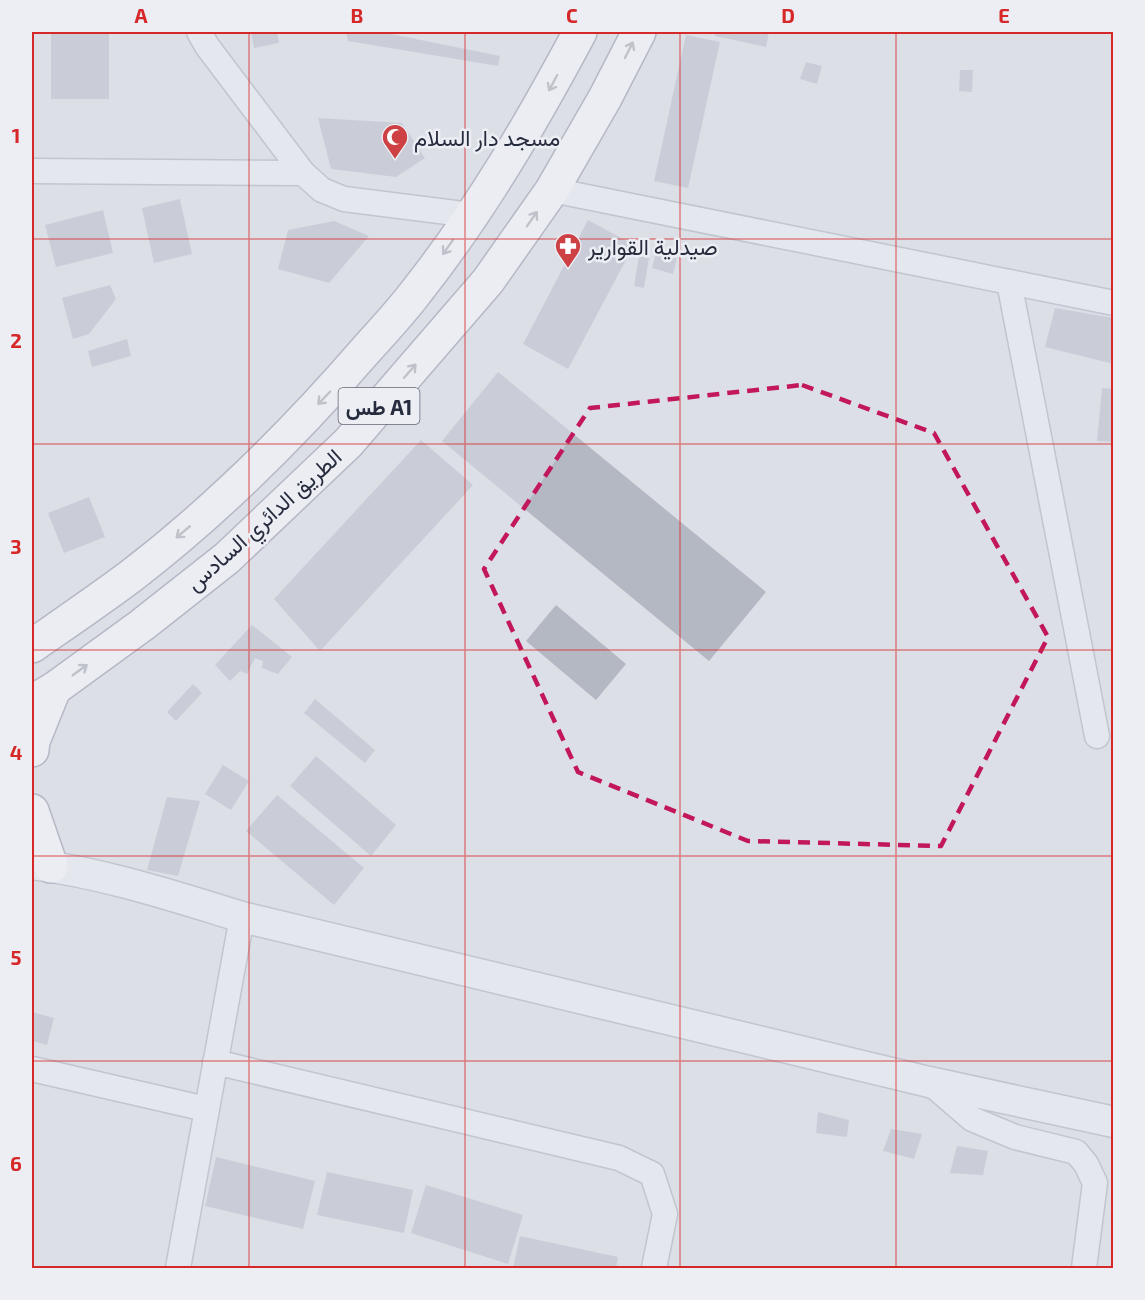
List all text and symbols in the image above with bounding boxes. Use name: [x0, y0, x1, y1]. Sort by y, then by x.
text: A: [134, 3, 148, 27]
text: B: [351, 3, 363, 27]
text: C: [566, 3, 578, 27]
text: D: [781, 3, 795, 27]
text: E: [998, 3, 1010, 27]
one-way arrow: [624, 41, 635, 59]
one-way arrow: [547, 74, 559, 91]
mosque icon: مسجد دار السلام: [380, 122, 410, 160]
text: 1: [12, 123, 20, 147]
place label: مسجد دار السلام: [414, 124, 560, 153]
one-way arrow: [526, 211, 538, 227]
pharmacy icon: صيدلية القوارير: [553, 231, 583, 269]
place label: صيدلية القوارير: [587, 233, 718, 261]
one-way arrow: [442, 239, 454, 255]
text: 2: [10, 328, 22, 352]
one-way arrow: [403, 363, 417, 378]
road number: طس A1: [338, 388, 419, 424]
one-way arrow: [317, 390, 331, 405]
street label: الطريق الدائري السادس: [180, 443, 351, 601]
one-way arrow: [176, 525, 191, 539]
text: 3: [10, 534, 22, 558]
one-way arrow: [72, 664, 88, 676]
text: 4: [10, 740, 23, 764]
text: 5: [10, 945, 22, 969]
text: 6: [10, 1151, 22, 1175]

